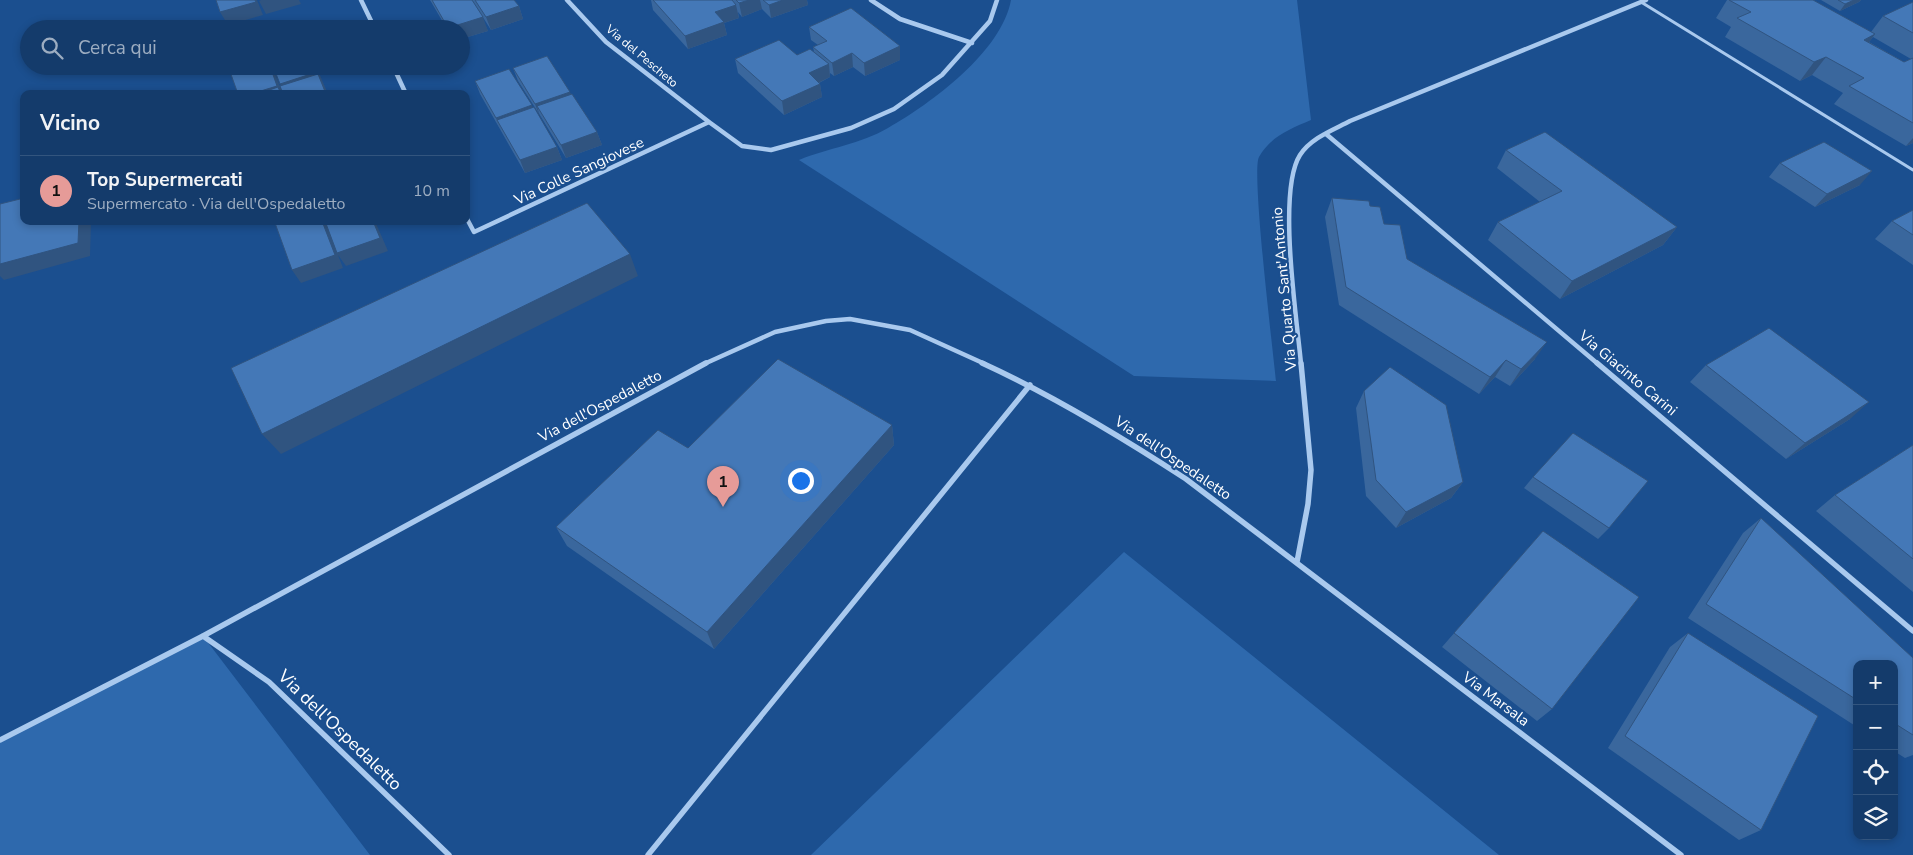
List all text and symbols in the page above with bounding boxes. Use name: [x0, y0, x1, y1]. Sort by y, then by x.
search box: [20, 20, 470, 75]
street label: Via del Pescheto: [602, 20, 682, 91]
icon: search: [38, 34, 66, 62]
text: Cerca qui: [78, 35, 157, 61]
text: Vicino: [40, 109, 100, 137]
street label: Via Colle Sangiovese: [510, 132, 647, 210]
text: Top Supermercati: [87, 167, 243, 193]
text: 1: [51, 180, 61, 202]
text: 10 m: [413, 180, 450, 202]
text: Supermercato · Via dell'Ospedaletto: [87, 193, 346, 215]
street label: Via Quarto Sant'Antonio: [1267, 206, 1301, 373]
street label: Via Giacinto Carini: [1574, 325, 1682, 420]
street label: Via dell'Ospedaletto: [534, 365, 665, 447]
street label: Via dell'Ospedaletto: [1110, 411, 1235, 505]
pin: 1: [707, 466, 739, 507]
your location: [788, 468, 814, 494]
map controls: [1853, 660, 1898, 840]
button: +: [1853, 660, 1898, 705]
street label: Via dell'Ospedaletto: [272, 664, 407, 796]
street label: Via Marsala: [1458, 667, 1534, 731]
button: −: [1853, 705, 1898, 750]
button: locate: [1853, 750, 1898, 795]
button: layers: [1853, 795, 1898, 840]

